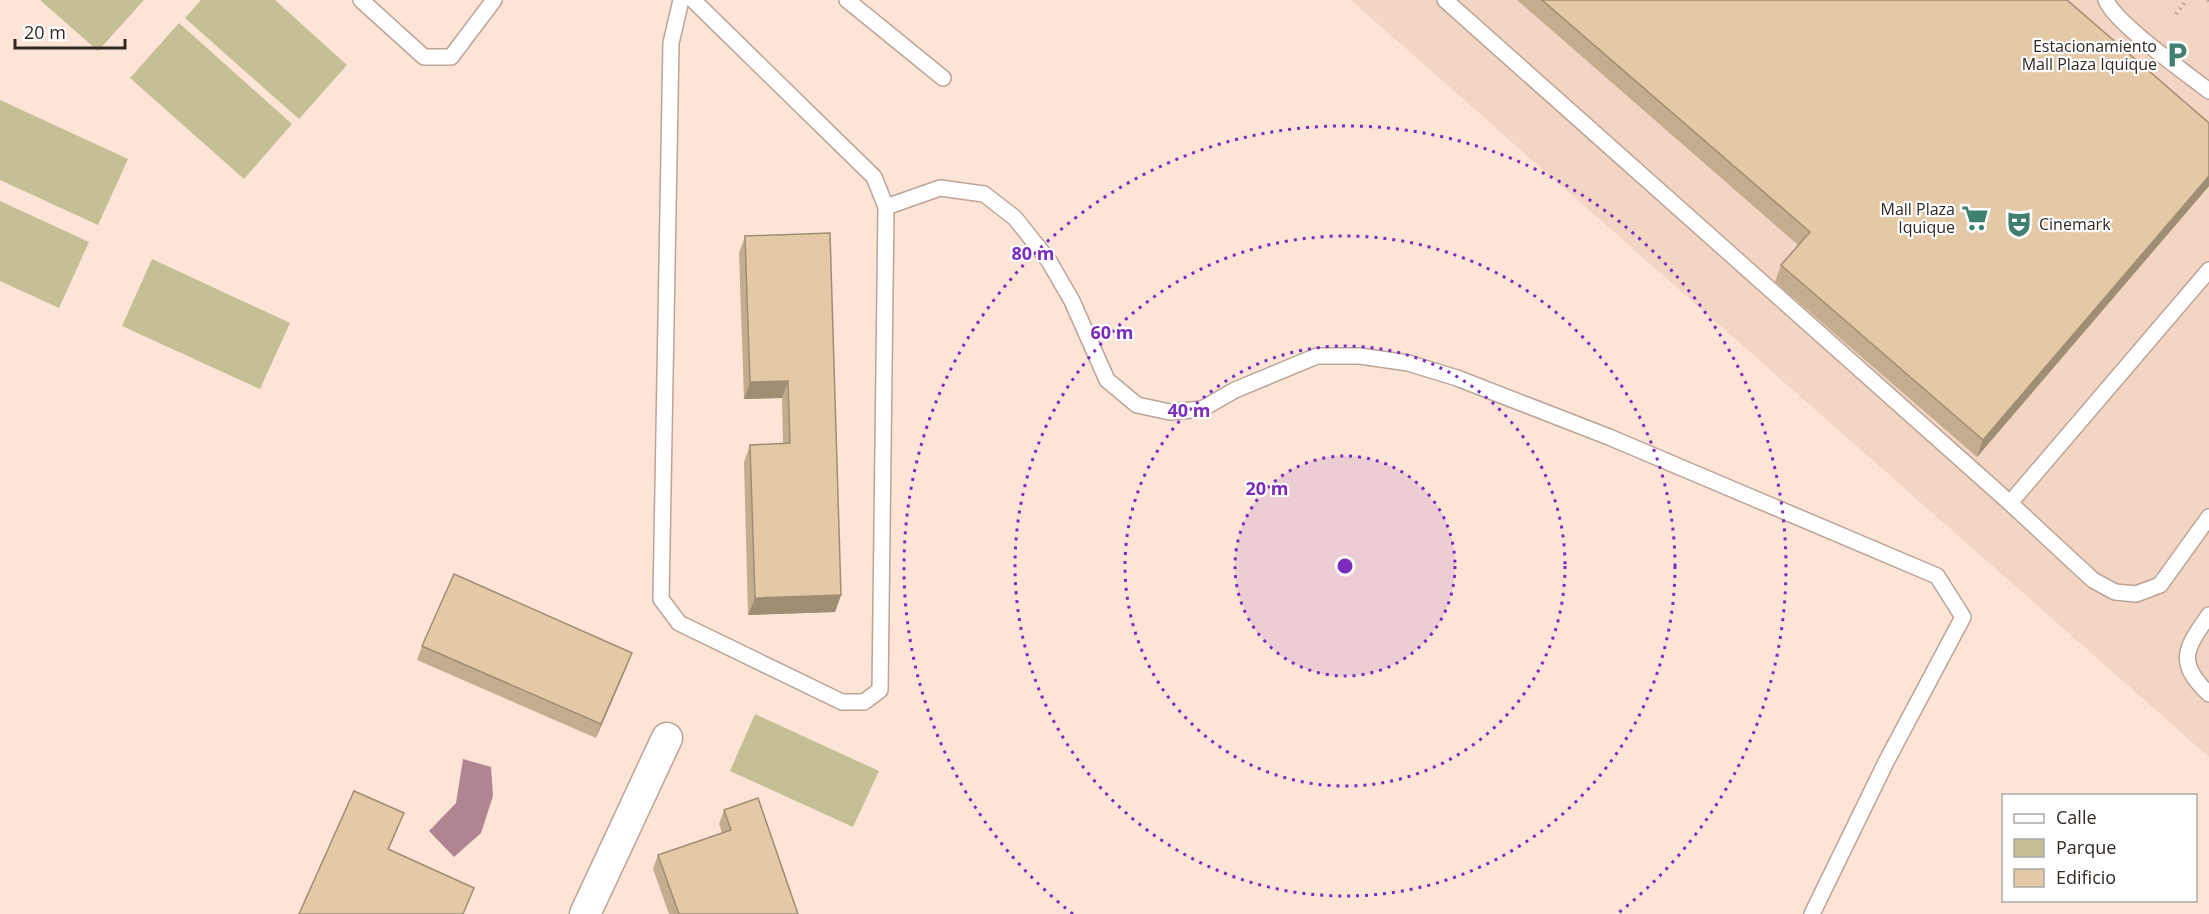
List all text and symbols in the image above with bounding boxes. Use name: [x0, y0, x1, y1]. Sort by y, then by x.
scale bar: [15, 12, 124, 50]
text: 20 m: [24, 20, 66, 44]
place label: Estacionamiento Mall Plaza Iquique: [2022, 35, 2157, 75]
parking icon: Estacionamiento Mall Plaza Iquique: [2162, 40, 2192, 70]
place label: Mall Plaza Iquique: [1881, 198, 1955, 238]
supermarket icon: Mall Plaza Iquique: [1960, 203, 1990, 233]
theatre icon: Cinemark: [2004, 209, 2034, 239]
place label: Cinemark: [2039, 213, 2111, 235]
text: 80 m: [1012, 241, 1054, 265]
text: 60 m: [1091, 320, 1133, 344]
text: 40 m: [1168, 398, 1210, 422]
text: 20 m: [1246, 476, 1288, 500]
centre of rings: [1335, 556, 1355, 576]
legend: [2002, 794, 2197, 902]
text: Calle: [2056, 805, 2097, 829]
text: Parque: [2056, 835, 2116, 859]
text: Edificio: [2056, 865, 2116, 889]

